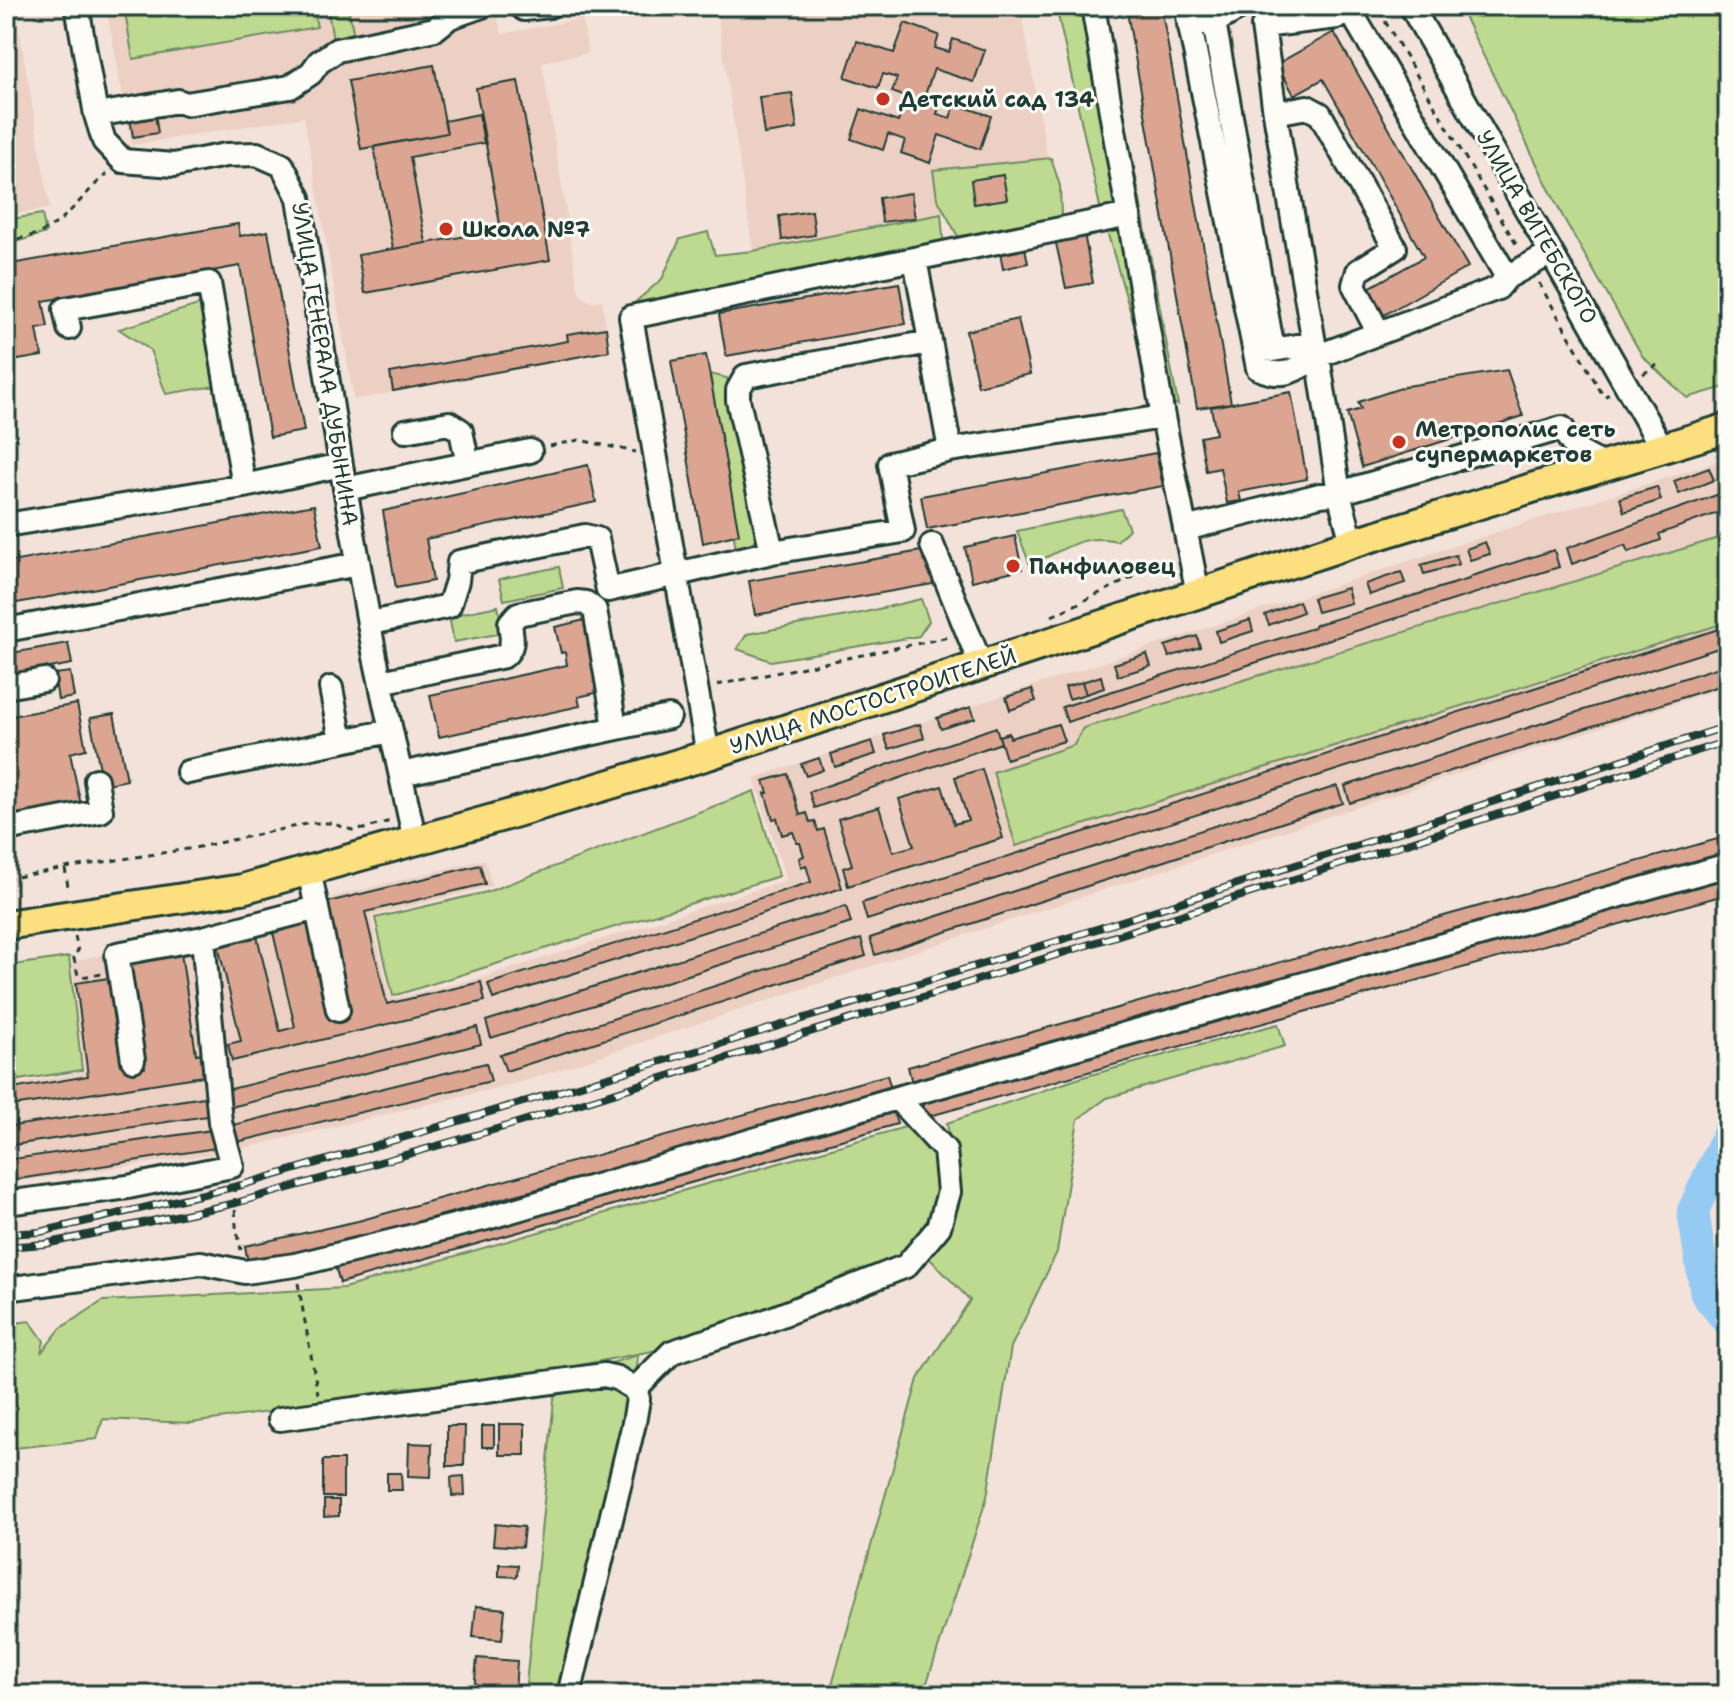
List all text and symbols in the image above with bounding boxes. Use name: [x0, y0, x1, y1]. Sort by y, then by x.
place label: Детский сад 134: [899, 85, 1095, 114]
marker: Детский сад 134: [874, 90, 892, 108]
street label: УЛИЦА ВИТЕБСКОГО: [1470, 125, 1604, 329]
street label: УЛИЦА ГЕНЕРАЛА ДУБЫНИНА: [285, 200, 365, 528]
place label: Школа №7: [462, 215, 590, 244]
marker: Школа №7: [437, 220, 455, 238]
place label: Метрополис cеть супермаркетов: [1415, 415, 1616, 469]
marker: Метрополис cеть супермаркетов: [1390, 433, 1408, 451]
place label: Панфиловец: [1029, 552, 1175, 581]
marker: Панфиловец: [1004, 557, 1022, 575]
street label: УЛИЦА МОСТОСТРОИТЕЛЕЙ: [726, 641, 1020, 761]

